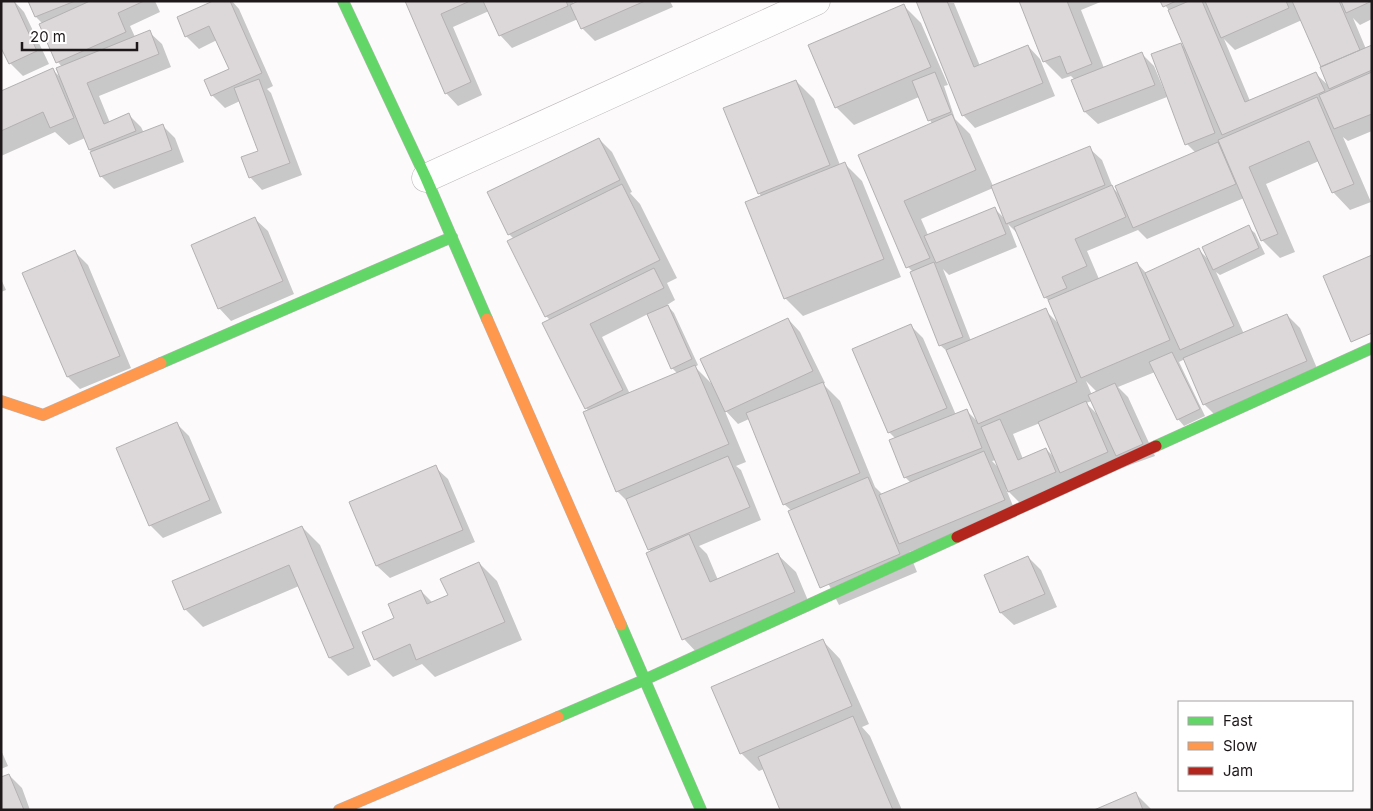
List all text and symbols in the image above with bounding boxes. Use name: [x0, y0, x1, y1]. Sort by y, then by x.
scale bar: [22, 20, 138, 52]
text: 20 m: [30, 27, 66, 46]
legend: [1178, 701, 1353, 791]
text: Fast: [1223, 711, 1253, 730]
text: Slow: [1223, 736, 1257, 755]
text: Jam: [1223, 761, 1253, 780]

